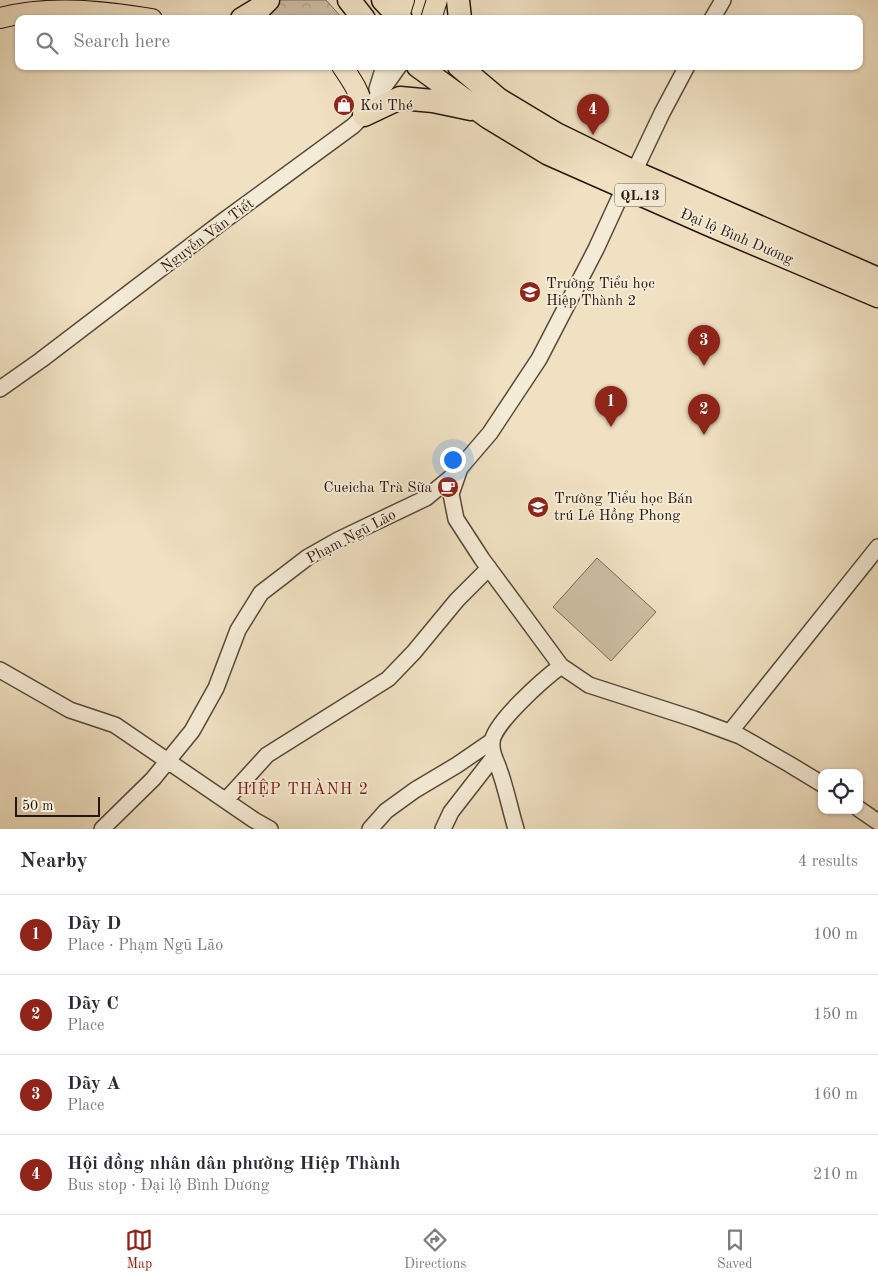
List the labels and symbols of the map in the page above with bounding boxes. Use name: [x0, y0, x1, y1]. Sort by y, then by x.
shop icon: Koi Thé: [332, 93, 356, 117]
pin: 4: [577, 94, 609, 135]
place label: Koi Thé: [360, 99, 413, 114]
road number: QL.13: [615, 184, 665, 206]
street label: Nguyễn Văn Tiết: [158, 196, 257, 276]
street label: Đại lộ Bình Dương: [678, 207, 795, 268]
place label: Trường Tiểu học Hiệp Thành 2: [546, 275, 655, 309]
school or university icon: Trường Tiểu học Hiệp Thành 2: [518, 280, 542, 304]
pin: 3: [688, 325, 720, 366]
pin: 1: [595, 386, 627, 427]
pin: 2: [688, 394, 720, 435]
your location: [440, 447, 466, 473]
cafe icon: Cueicha Trà Sữa: [436, 475, 460, 499]
place label: Cueicha Trà Sữa: [323, 481, 433, 496]
place label: Trường Tiểu học Bán trú Lê Hồng Phong: [554, 490, 693, 524]
school or university icon: Trường Tiểu học Bán trú Lê Hồng Phong: [526, 495, 550, 519]
street label: Phạm Ngũ Lão: [305, 508, 399, 567]
district label: HIỆP THÀNH 2: [237, 778, 369, 798]
scale bar: [15, 794, 100, 817]

